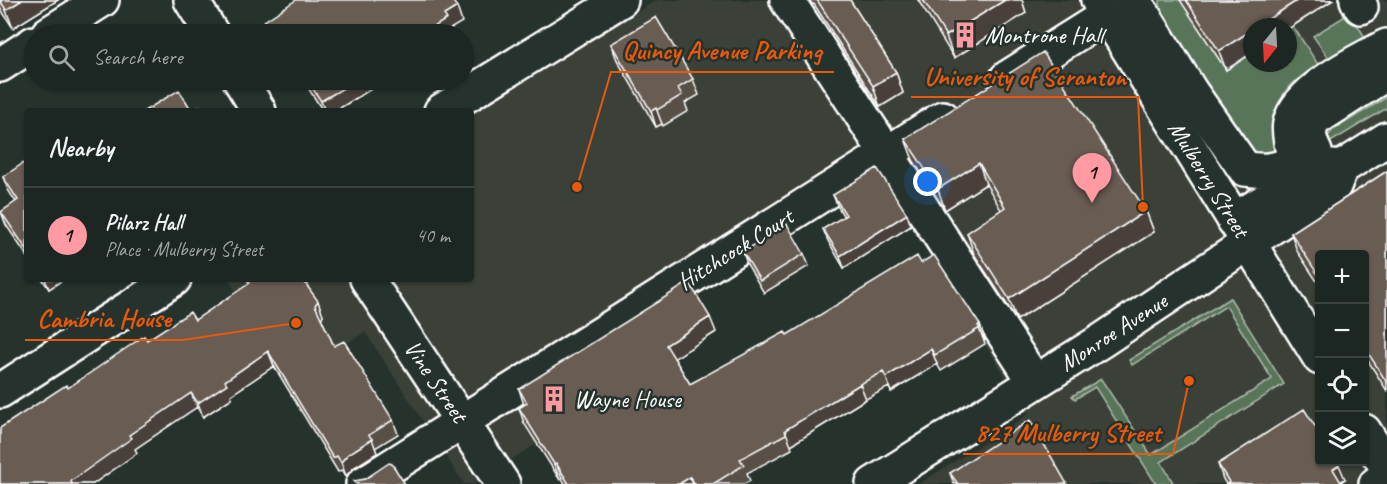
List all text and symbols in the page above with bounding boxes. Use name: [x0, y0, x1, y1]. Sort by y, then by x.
north arrow: [1243, 18, 1297, 72]
building icon: Montrone Hall: [950, 20, 980, 50]
place label: Montrone Hall: [985, 20, 1107, 50]
search box: [24, 24, 474, 90]
callout: Quincy Avenue Parking: [611, 28, 834, 72]
text: Quincy Avenue Parking: [622, 34, 824, 67]
icon: search: [45, 41, 78, 74]
text: Search here: [93, 43, 183, 71]
callout: University of Scranton: [911, 53, 1138, 97]
text: University of Scranton: [924, 60, 1128, 93]
street label: Mulberry Street: [1161, 115, 1258, 244]
text: Nearby: [48, 131, 113, 164]
pin: 1: [1072, 154, 1112, 203]
your location: [913, 167, 942, 196]
street label: Hitchcock Court: [672, 201, 800, 296]
text: Pilarz Hall: [105, 209, 183, 237]
text: 1: [63, 223, 72, 248]
text: 40 m: [416, 223, 450, 248]
text: Place · Mulberry Street: [105, 237, 263, 262]
map controls: [1315, 250, 1369, 466]
button: +: [1315, 250, 1369, 304]
street label: Monroe Avenue: [1053, 285, 1174, 378]
callout: Cambria House: [25, 296, 183, 340]
text: Cambria House: [37, 302, 173, 335]
button: −: [1315, 304, 1369, 358]
street label: Vine Street: [398, 334, 475, 429]
button: locate: [1315, 358, 1369, 412]
building icon: Wayne House: [539, 384, 569, 414]
place label: Wayne House: [574, 384, 683, 414]
callout: 827 Mulberry Street: [963, 410, 1173, 454]
button: layers: [1315, 412, 1369, 466]
text: 827 Mulberry Street: [975, 416, 1164, 449]

